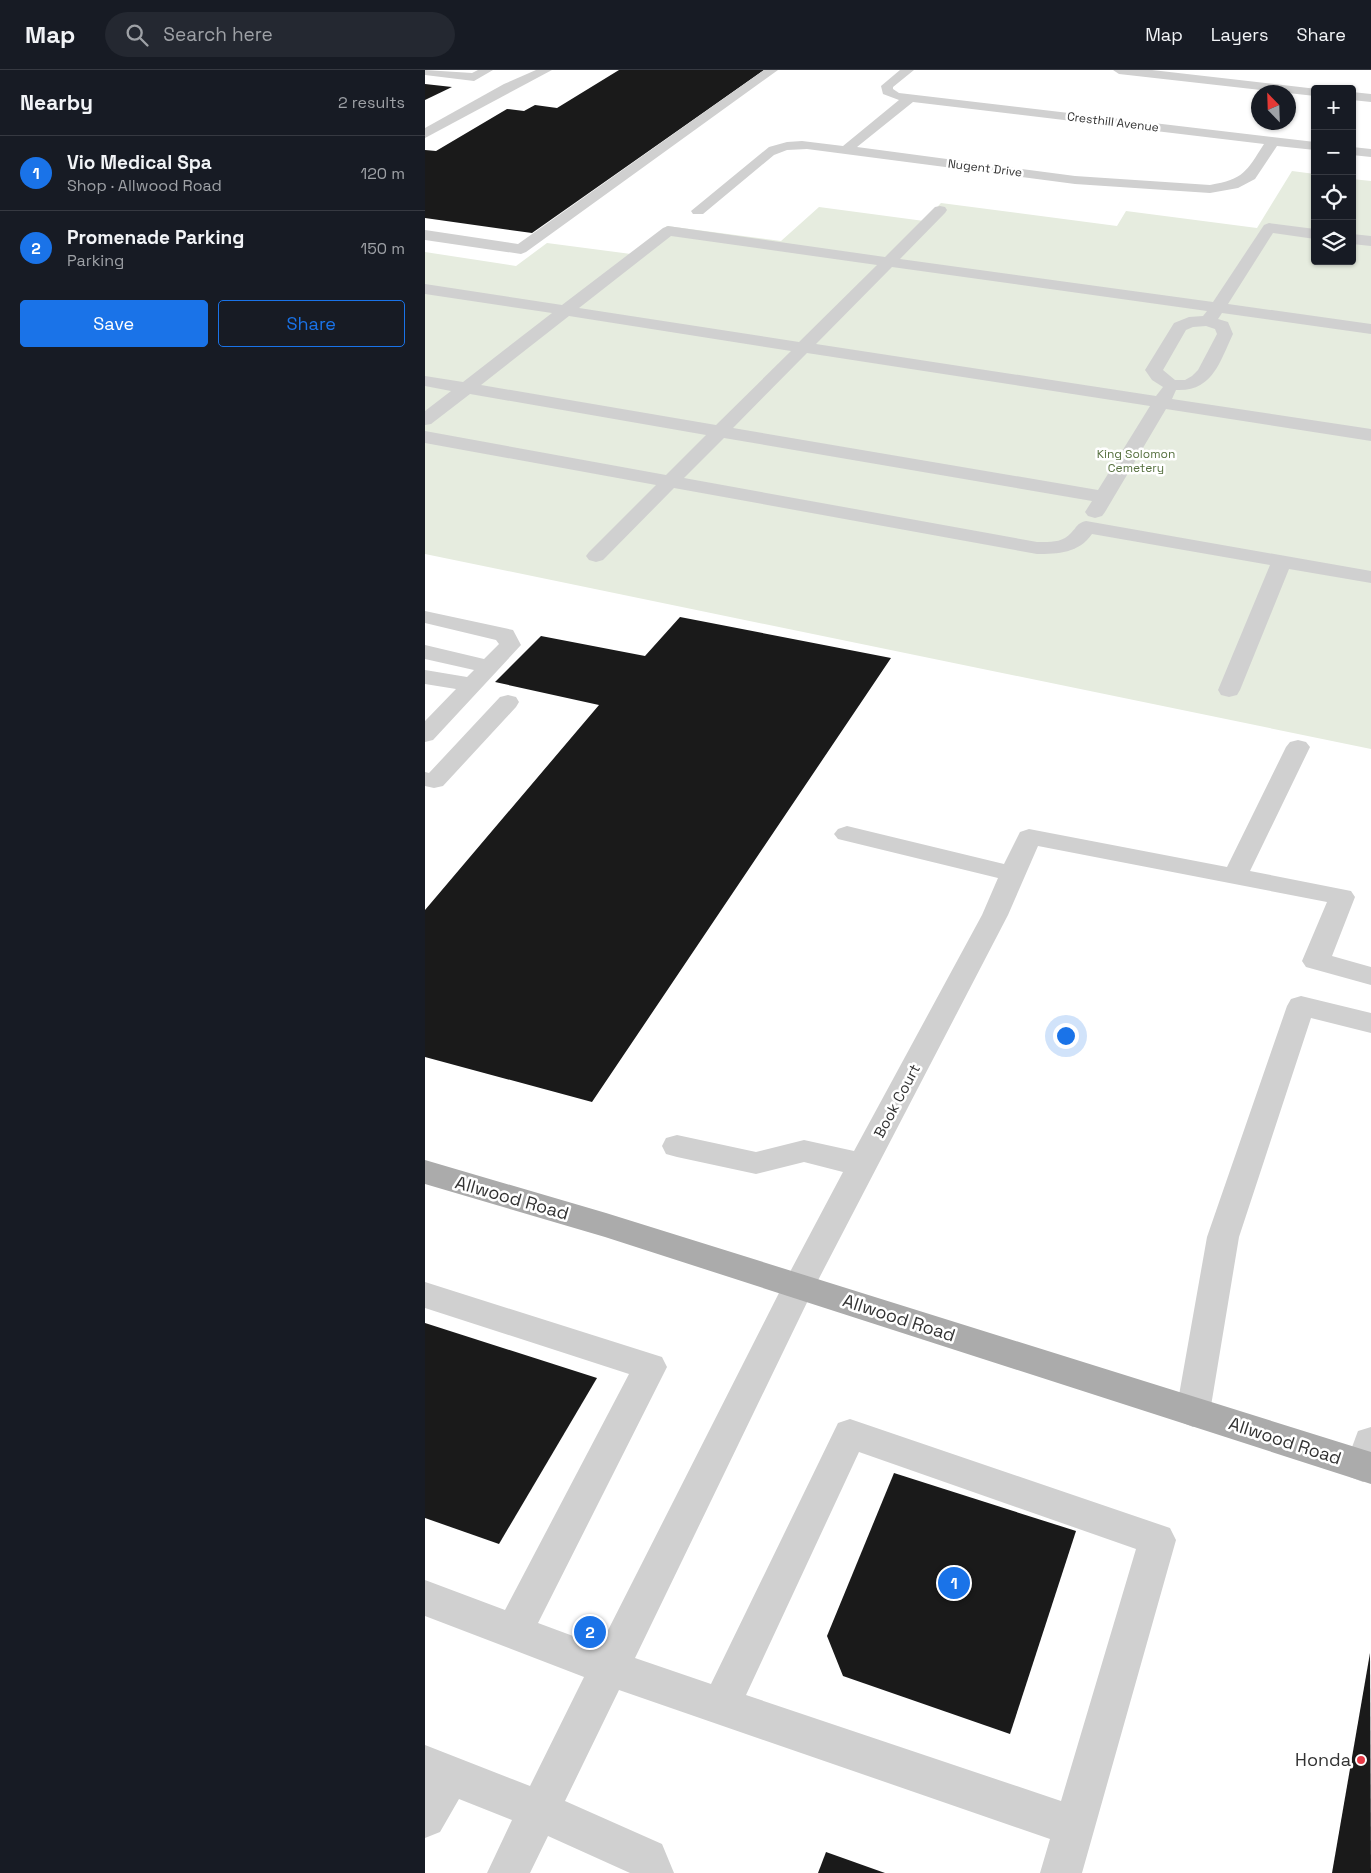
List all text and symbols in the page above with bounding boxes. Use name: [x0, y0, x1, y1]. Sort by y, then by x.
search box: [105, 12, 455, 57]
text: Map: [25, 19, 75, 50]
icon: search: [123, 21, 151, 49]
text: Search here: [163, 22, 273, 47]
text: Map: [1145, 23, 1183, 46]
text: Layers: [1211, 23, 1268, 46]
text: Share: [1296, 23, 1346, 46]
north arrow: [1251, 85, 1296, 130]
map controls: [1311, 85, 1356, 265]
button: +: [1311, 85, 1356, 130]
text: Nearby: [20, 89, 93, 116]
text: 2 results: [338, 92, 405, 113]
street label: Cresthill Avenue: [1066, 108, 1160, 136]
button: −: [1311, 130, 1356, 175]
text: Vio Medical Spa: [67, 150, 212, 175]
street label: Nugent Drive: [947, 156, 1023, 180]
text: 1: [32, 163, 40, 184]
text: 120 m: [361, 163, 405, 184]
text: Shop · Allwood Road: [67, 175, 222, 196]
button: locate: [1311, 175, 1356, 220]
button: layers: [1311, 220, 1356, 265]
text: Promenade Parking: [67, 225, 244, 250]
text: 2: [31, 238, 41, 259]
text: 150 m: [361, 238, 405, 259]
text: Parking: [67, 250, 124, 271]
button: Save: [20, 300, 208, 347]
button: Share: [218, 300, 405, 347]
park label: King Solomon Cemetery: [1097, 446, 1175, 476]
your location: [1053, 1023, 1079, 1049]
street label: Book Court: [869, 1060, 924, 1141]
street label: Allwood Road: [453, 1170, 572, 1225]
street label: Allwood Road: [840, 1289, 958, 1347]
street label: Allwood Road: [1226, 1412, 1344, 1470]
pin: 1: [938, 1564, 970, 1602]
pin: 2: [574, 1613, 606, 1651]
place label: Honda: [1295, 1748, 1351, 1771]
marker: Honda: [1355, 1754, 1367, 1766]

